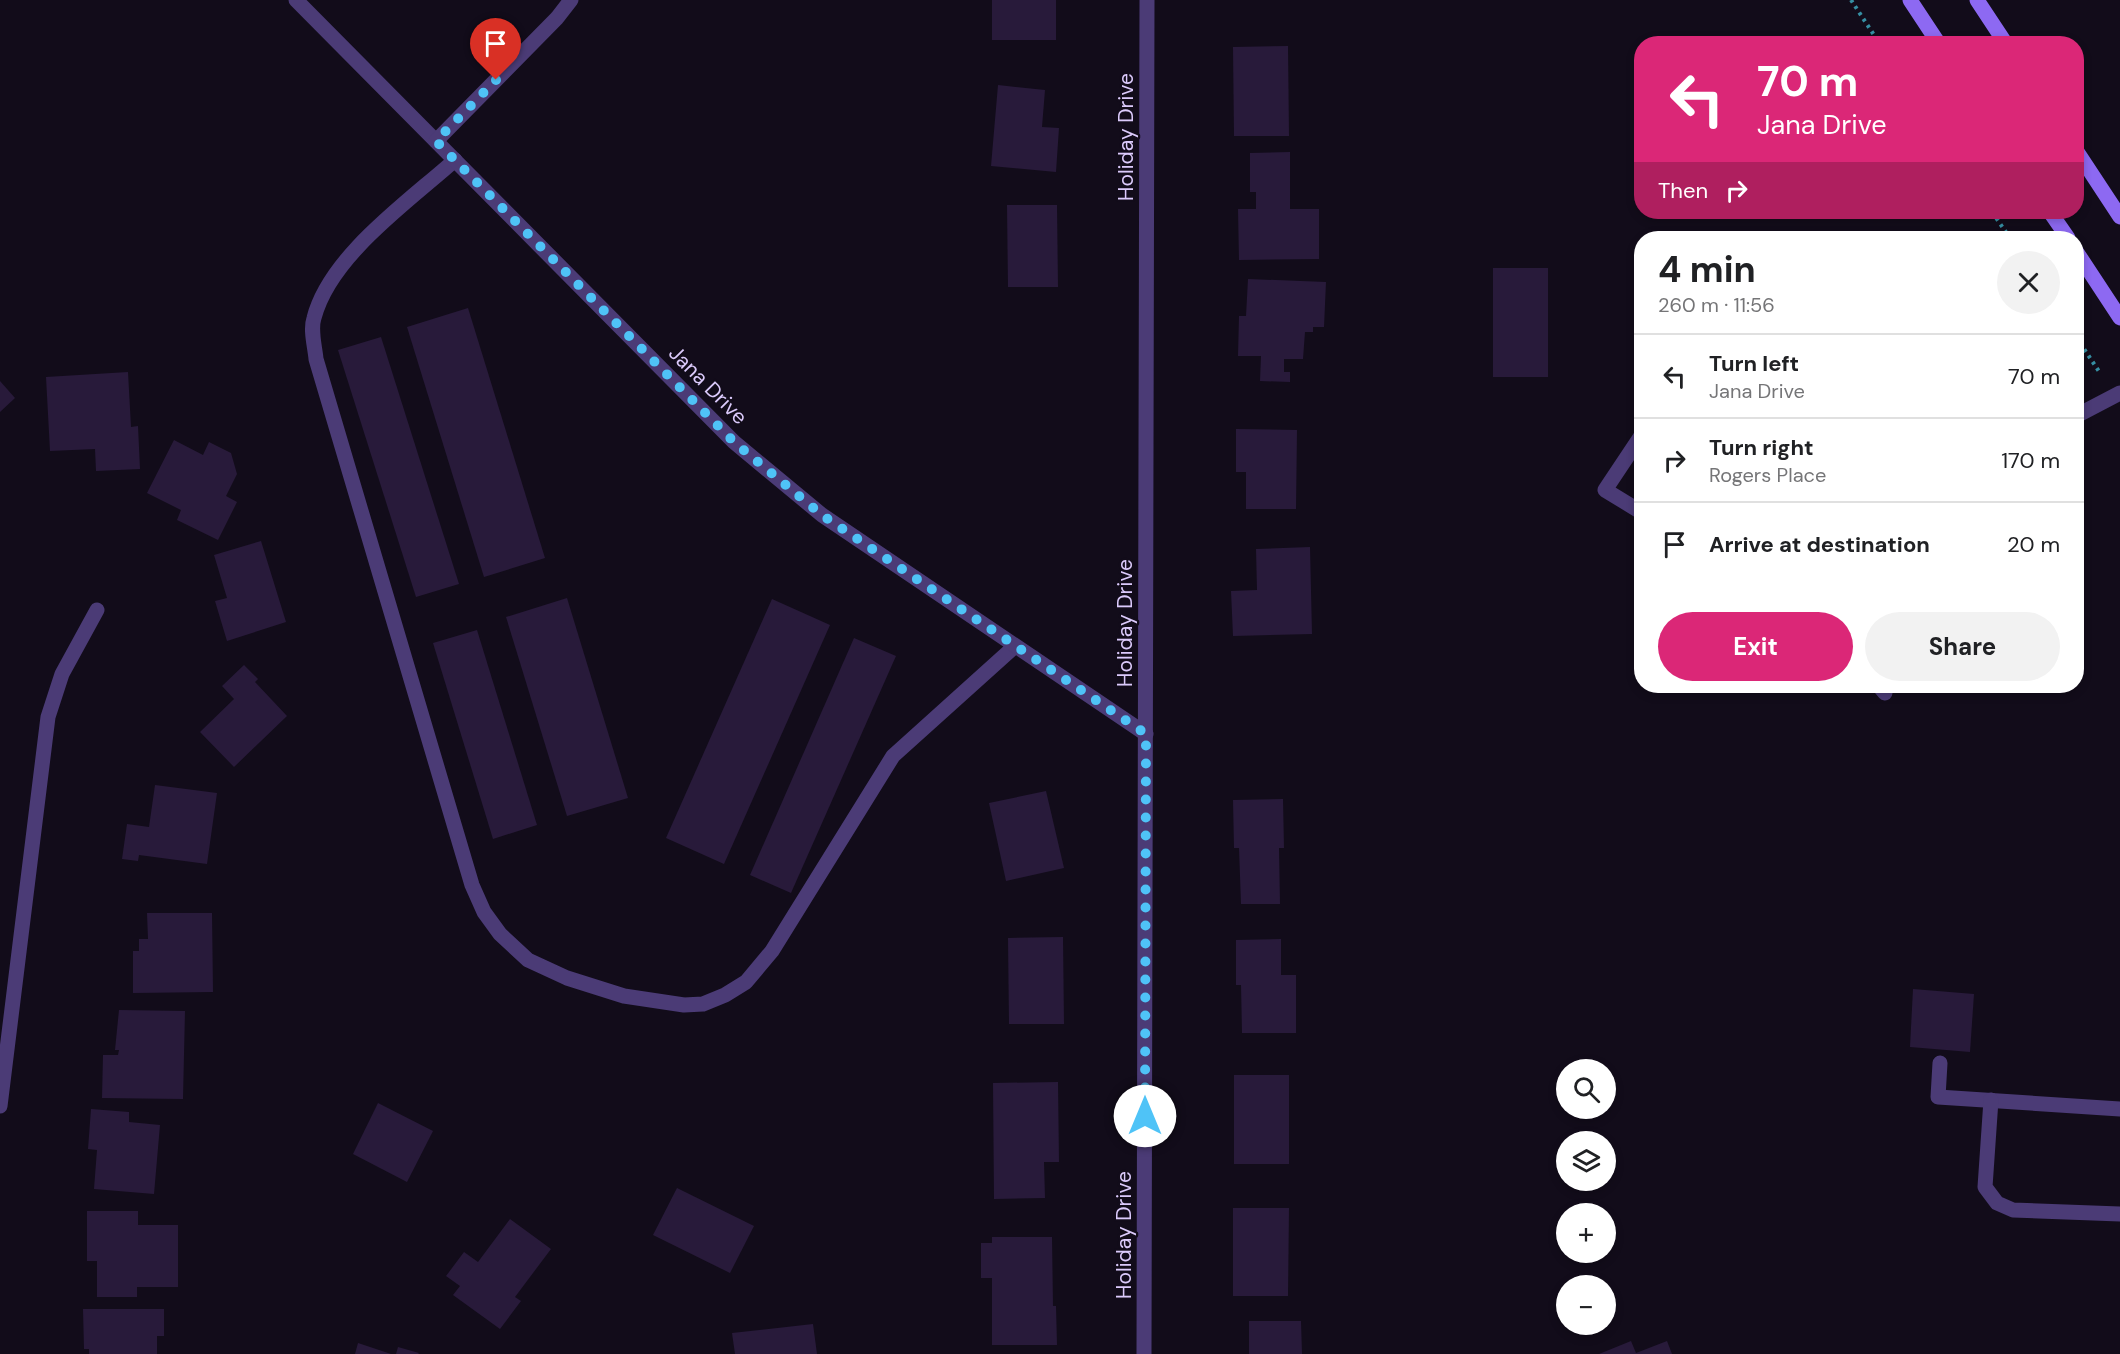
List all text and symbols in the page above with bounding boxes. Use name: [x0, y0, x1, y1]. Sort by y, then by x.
pin: [470, 18, 521, 80]
icon: arrive: [479, 27, 512, 60]
text: 70 m: [1757, 54, 1858, 109]
icon: left: [1658, 60, 1736, 138]
street label: Holiday Drive: [1112, 73, 1140, 201]
text: Jana Drive: [1757, 107, 1887, 142]
icon: right: [1720, 174, 1753, 207]
text: Then: [1658, 176, 1708, 205]
text: 4 min: [1658, 246, 1756, 293]
button: close: [1997, 251, 2060, 314]
text: 260 m · 11:56: [1658, 292, 1775, 318]
street label: Jana Drive: [662, 339, 754, 431]
text: Turn left: [1709, 349, 1799, 378]
icon: left: [1658, 360, 1691, 393]
text: 70 m: [2008, 362, 2060, 391]
text: Jana Drive: [1709, 378, 1805, 404]
text: Turn right: [1709, 433, 1814, 462]
icon: right: [1658, 444, 1691, 477]
text: 170 m: [2001, 446, 2060, 475]
text: Rogers Place: [1709, 462, 1826, 488]
icon: arrive: [1658, 528, 1691, 561]
text: Arrive at destination: [1709, 530, 1930, 559]
text: 20 m: [2007, 530, 2060, 559]
street label: Holiday Drive: [1111, 559, 1139, 687]
button: Exit: [1658, 612, 1853, 681]
button: Share: [1865, 612, 2060, 681]
map controls: [1556, 1059, 1616, 1335]
button: search: [1556, 1059, 1616, 1119]
position arrow: [1113, 1084, 1177, 1148]
button: layers: [1556, 1131, 1616, 1191]
street label: Holiday Drive: [1110, 1171, 1138, 1299]
button: +: [1556, 1203, 1616, 1263]
button: −: [1556, 1275, 1616, 1335]

